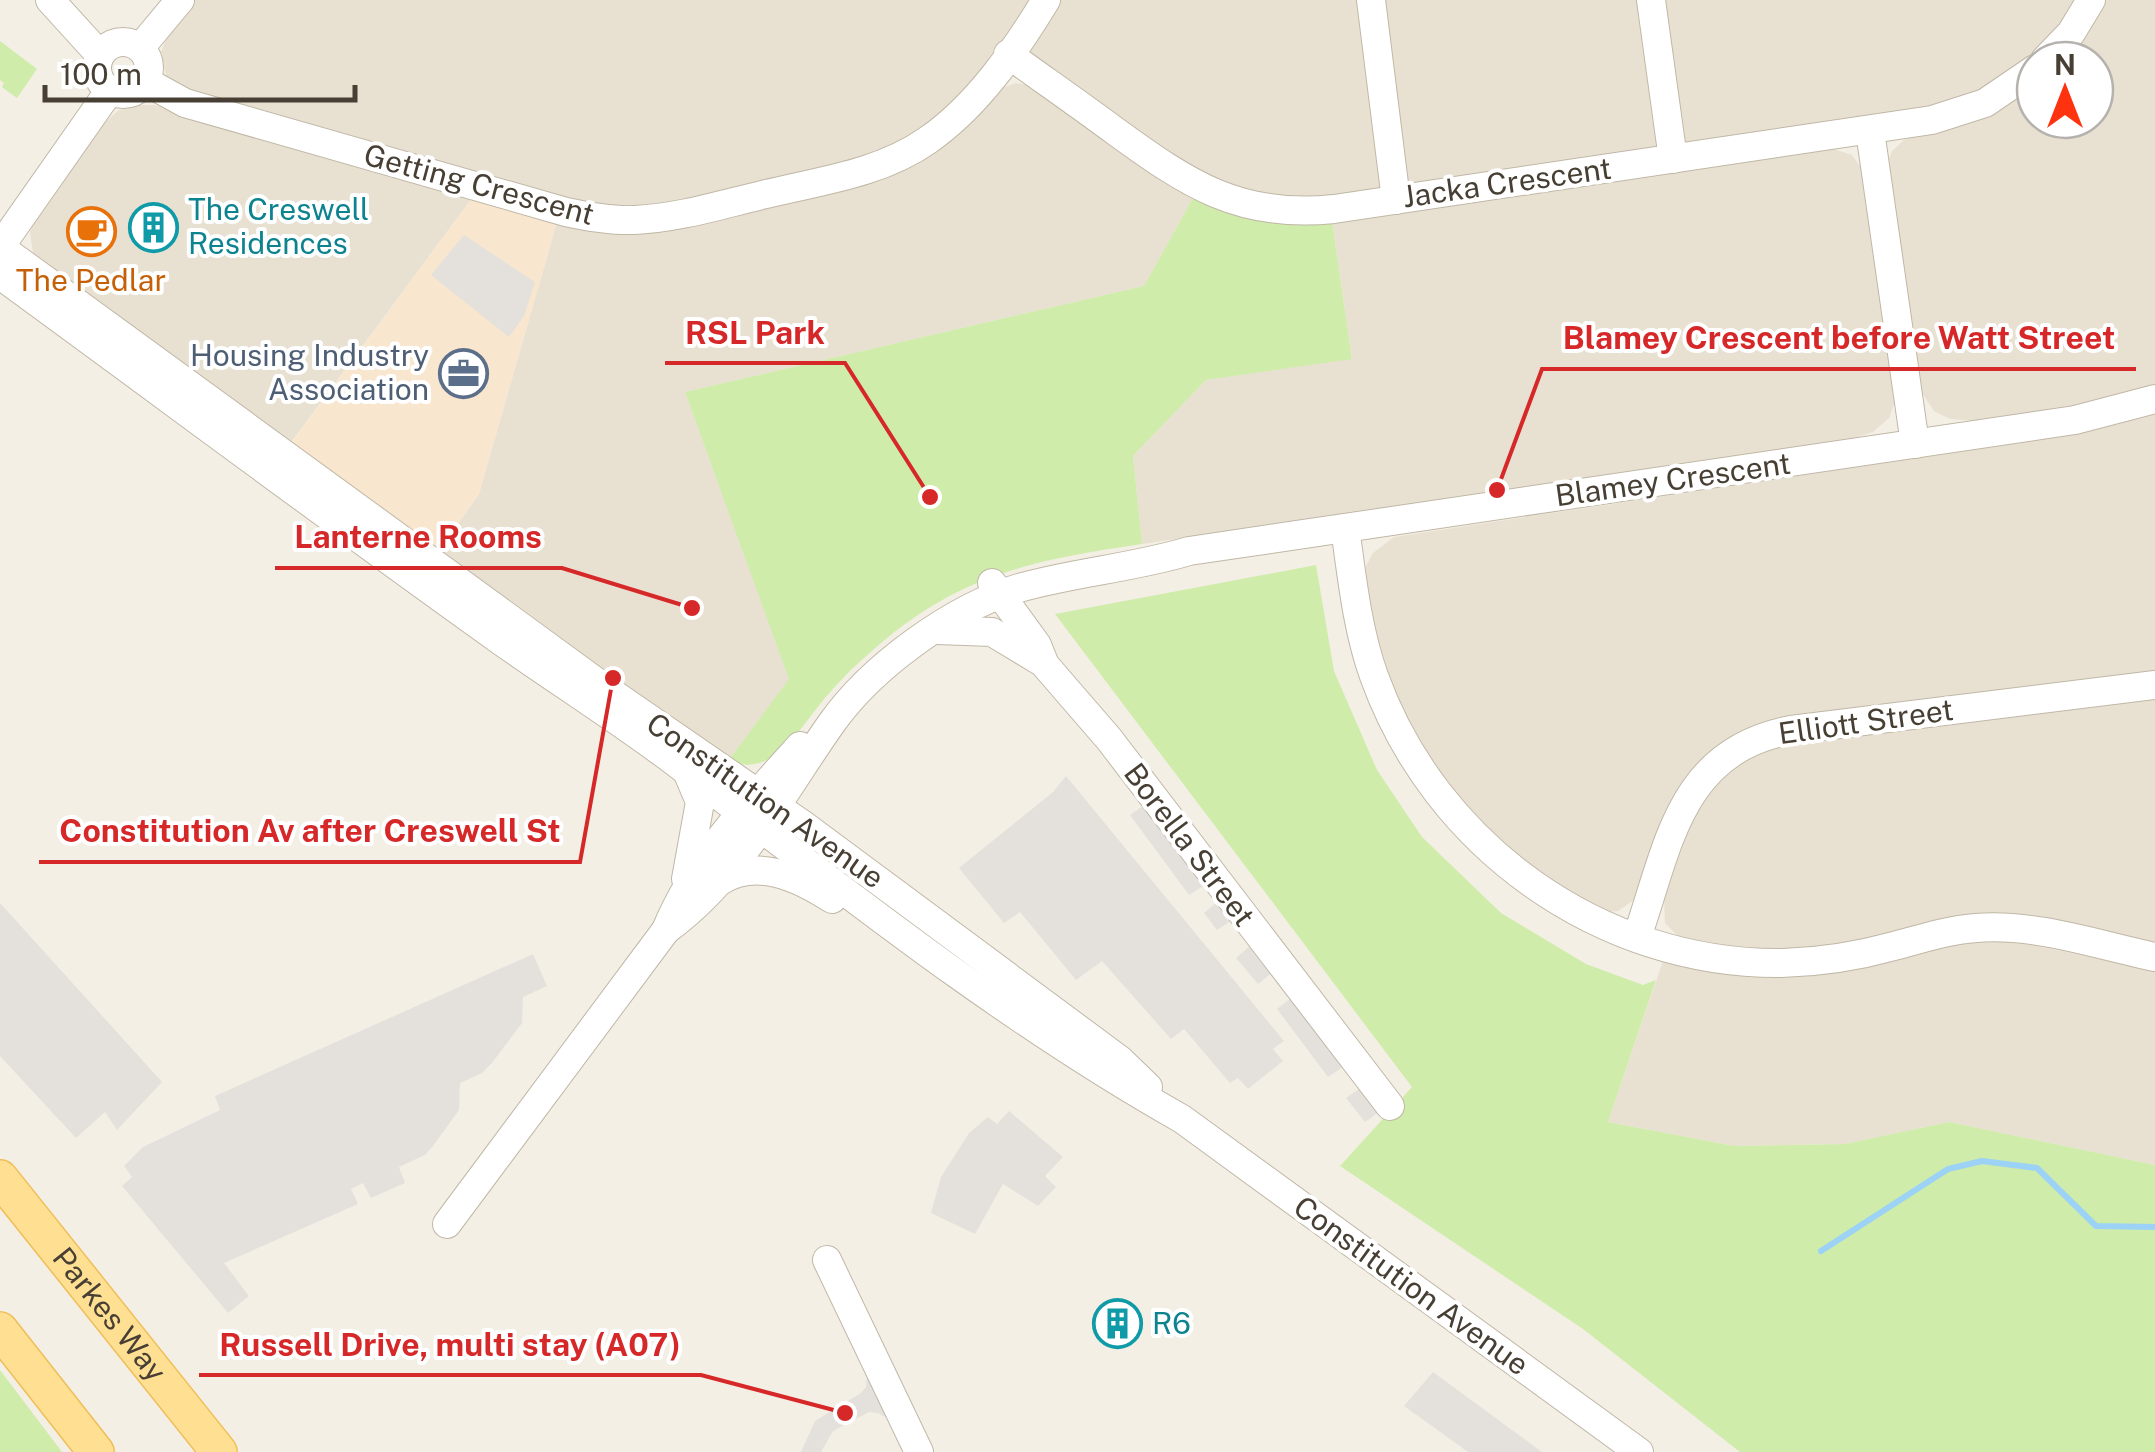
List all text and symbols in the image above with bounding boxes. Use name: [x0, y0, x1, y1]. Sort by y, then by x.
scale bar: [45, 40, 355, 102]
north arrow: [2015, 40, 2115, 140]
text: N: [2054, 48, 2076, 81]
text: 100 m: [60, 56, 142, 92]
street label: Getting Crescent: [360, 136, 598, 232]
street label: Jacka Crescent: [1400, 150, 1614, 214]
place label: The Creswell Residences: [188, 191, 369, 261]
building icon: The Creswell Residences: [127, 201, 179, 253]
cafe icon: The Pedlar: [65, 206, 117, 258]
place label: The Pedlar: [16, 262, 166, 298]
callout: RSL Park: [665, 301, 845, 363]
callout: Blamey Crescent before Watt Street: [1542, 307, 2136, 369]
text: RSL Park: [685, 314, 825, 351]
text: Blamey Crescent before Watt Street: [1563, 319, 2115, 356]
place label: Housing Industry Association: [190, 337, 429, 407]
office icon: Housing Industry Association: [438, 347, 490, 399]
street label: Blamey Crescent: [1553, 445, 1793, 513]
callout: Lanterne Rooms: [275, 506, 562, 568]
text: Lanterne Rooms: [294, 518, 542, 555]
street label: Elliott Street: [1776, 691, 1956, 751]
street label: Constitution Avenue: [640, 705, 891, 896]
street label: Borella Street: [1117, 756, 1263, 933]
callout: Constitution Av after Creswell St: [39, 800, 580, 862]
text: Constitution Av after Creswell St: [59, 812, 561, 849]
street label: Constitution Avenue: [1287, 1188, 1536, 1382]
street label: Parkes Way: [46, 1240, 174, 1388]
building icon: R6: [1091, 1298, 1143, 1350]
place label: R6: [1152, 1305, 1191, 1341]
callout: Russell Drive, multi stay (A07): [199, 1313, 701, 1375]
text: Russell Drive, multi stay (A07): [219, 1326, 681, 1363]

